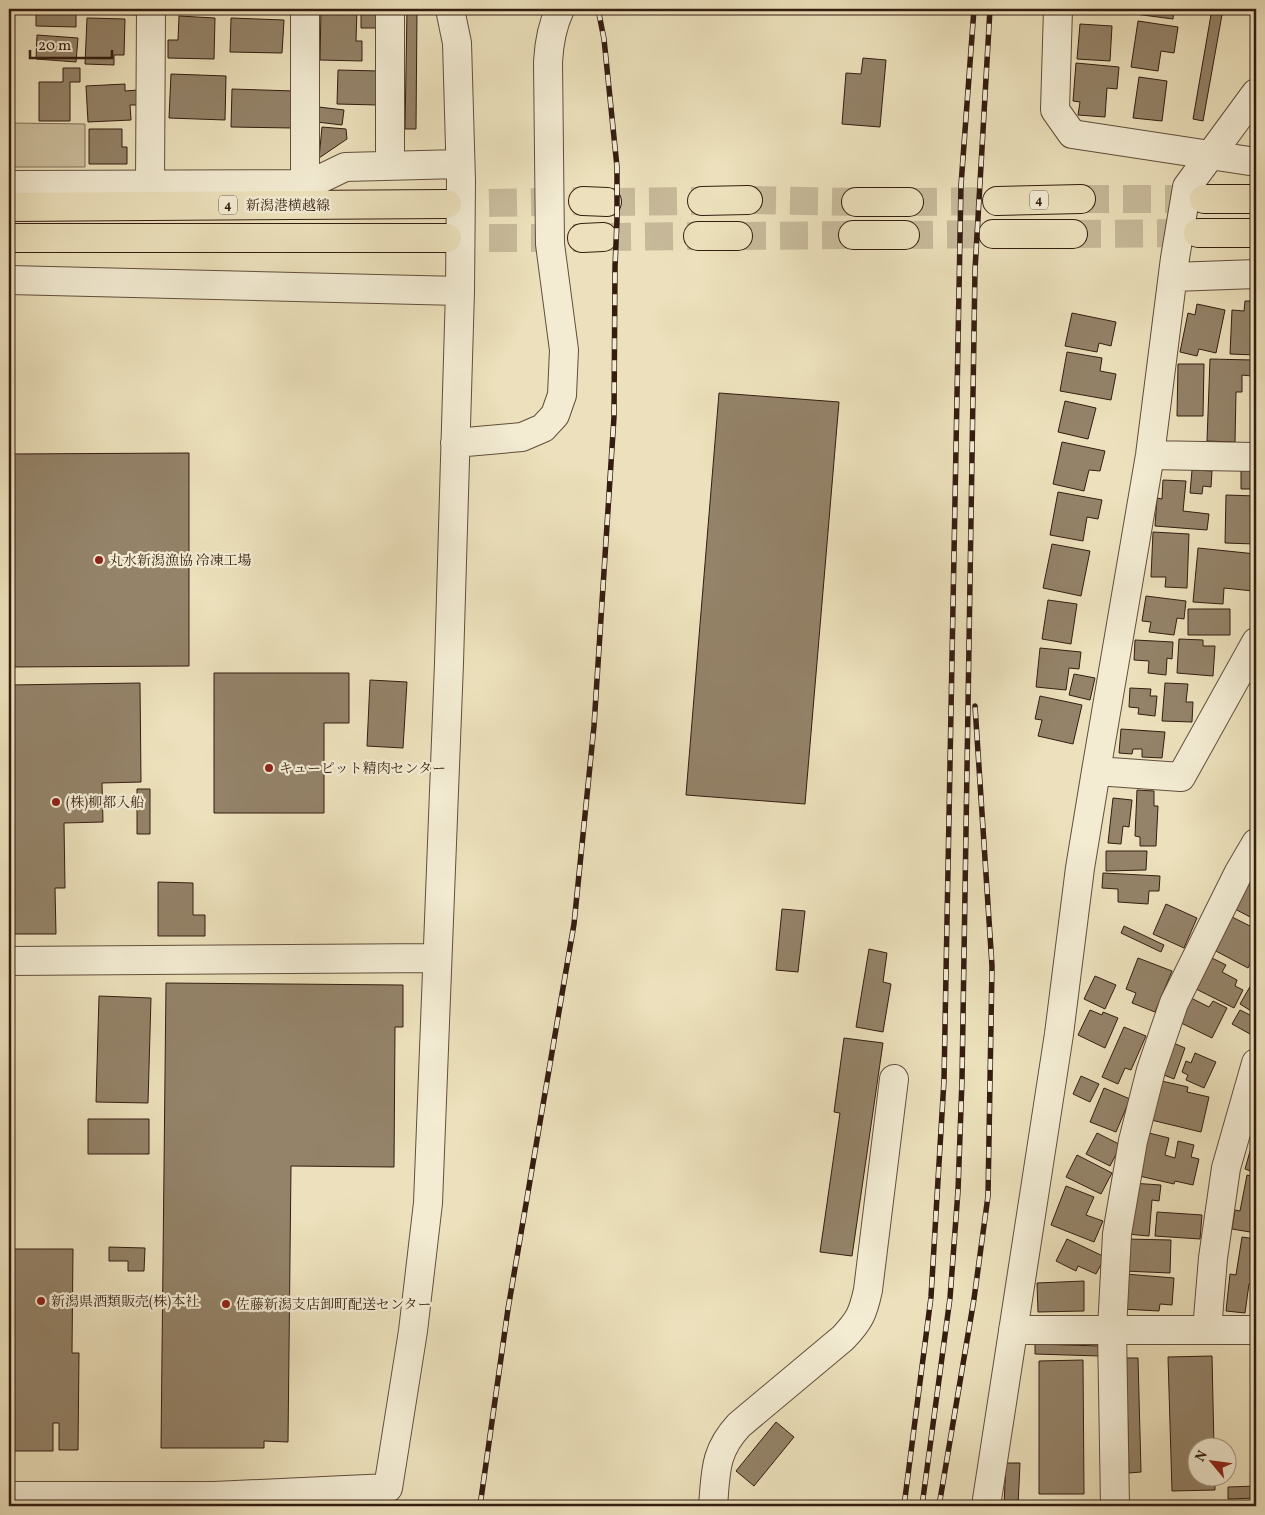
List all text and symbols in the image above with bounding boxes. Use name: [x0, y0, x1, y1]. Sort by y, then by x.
scale bar: [30, 28, 112, 60]
text: 20 m: [38, 36, 71, 57]
road number: 4: [1030, 190, 1048, 210]
road number: 4: [219, 196, 237, 214]
street label: 新潟港横越線: [246, 197, 330, 216]
place label: 丸水新潟漁協 冷凍工場: [109, 552, 252, 571]
marker: 丸水新潟漁協 冷凍工場: [93, 554, 105, 566]
place label: キューピット精肉センター: [279, 760, 446, 779]
marker: キューピット精肉センター: [263, 762, 275, 774]
place label: (株)柳都入船: [66, 794, 144, 813]
marker: (株)柳都入船: [50, 796, 62, 808]
place label: 新潟県酒類販売(株)本社: [51, 1293, 199, 1312]
marker: 新潟県酒類販売(株)本社: [35, 1295, 47, 1307]
place label: 佐藤新潟支店卸町配送センター: [236, 1296, 431, 1315]
marker: 佐藤新潟支店卸町配送センター: [220, 1298, 232, 1310]
north arrow: [1188, 1438, 1238, 1488]
text: N: [1191, 1447, 1213, 1465]

